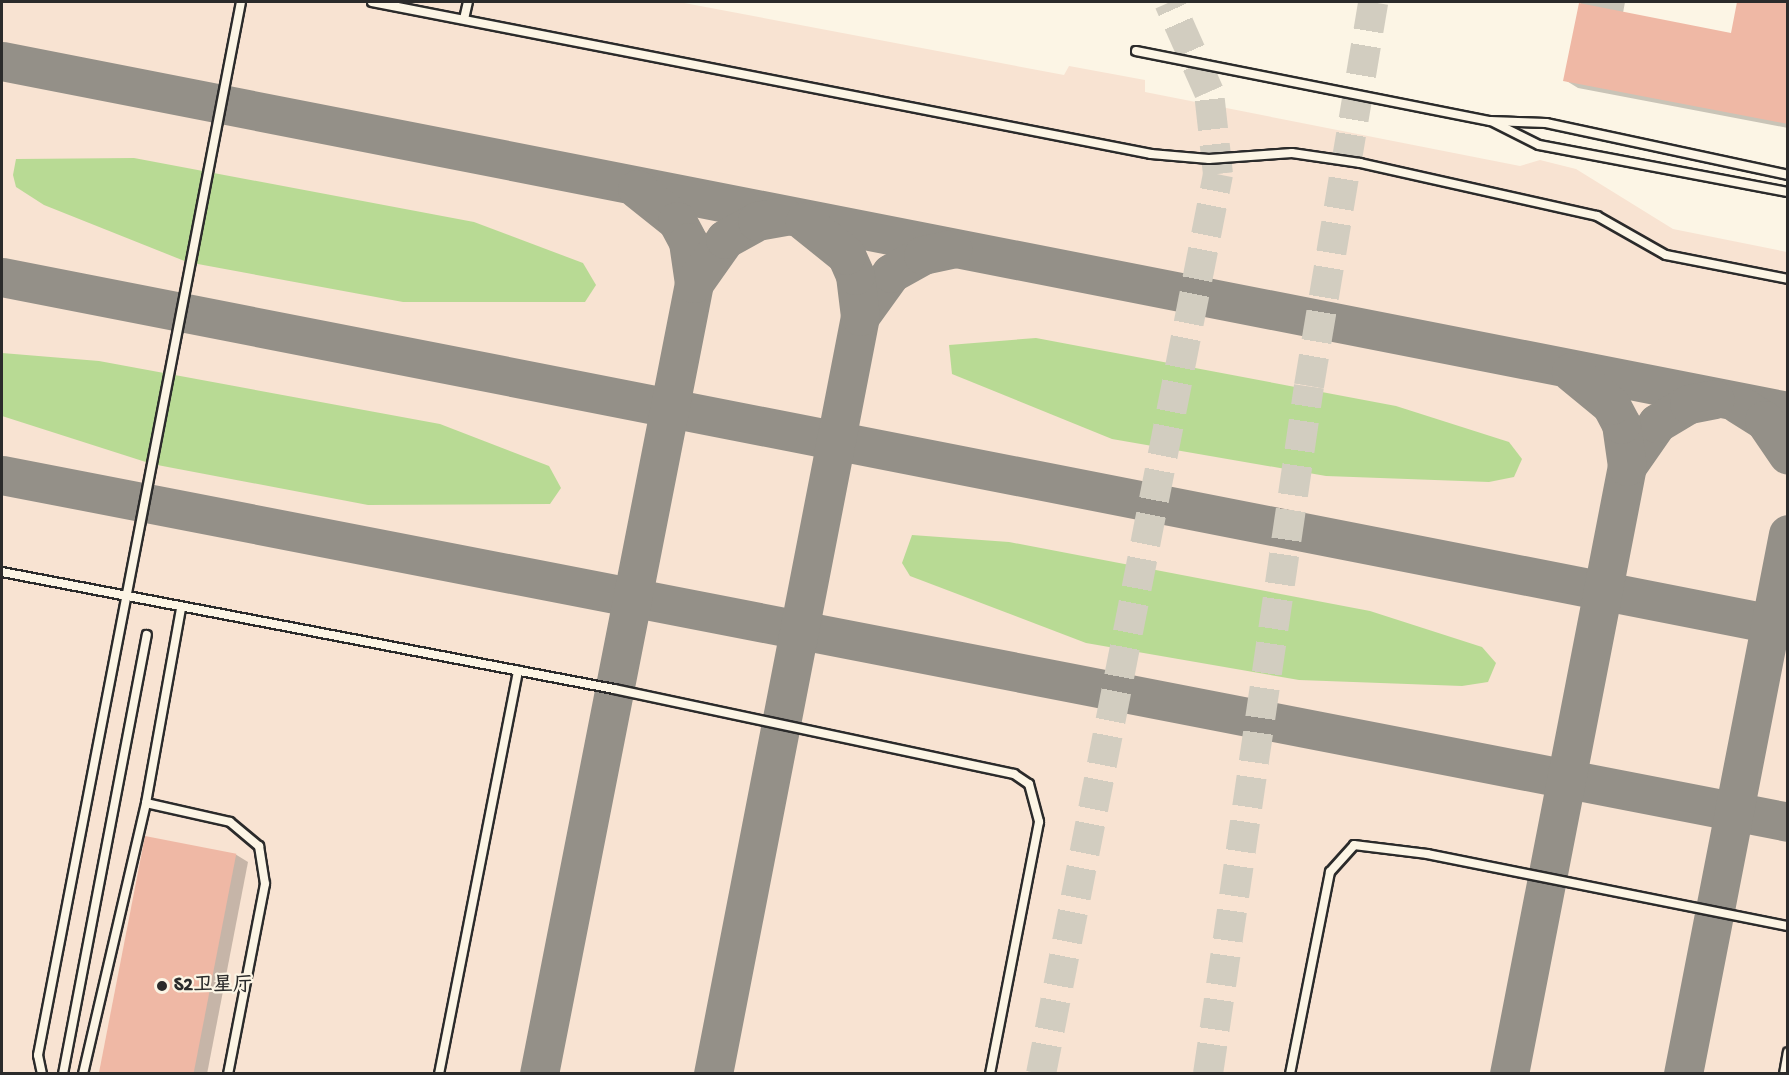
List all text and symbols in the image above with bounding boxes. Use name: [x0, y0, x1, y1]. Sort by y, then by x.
place label: S2卫星厅: [174, 974, 253, 998]
marker: S2卫星厅: [155, 979, 169, 993]

